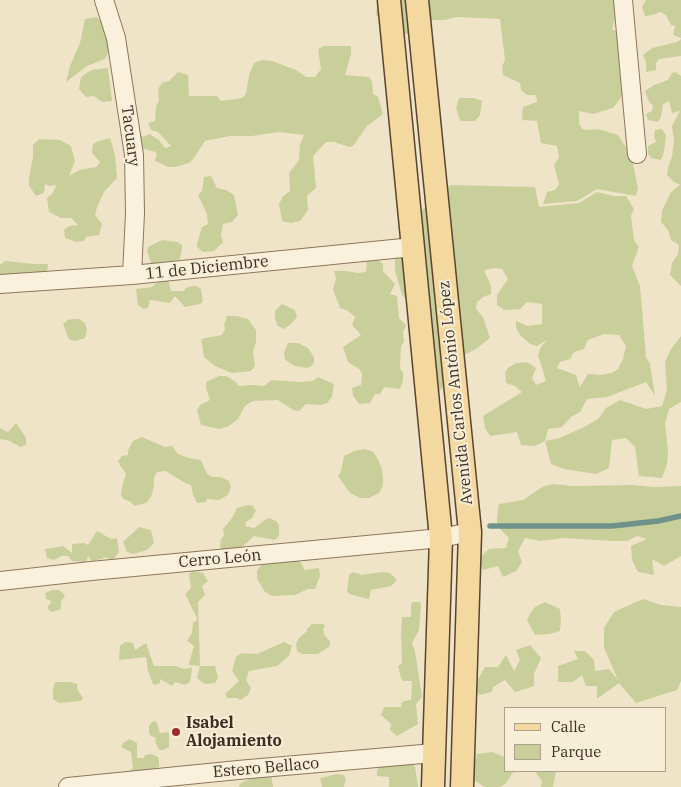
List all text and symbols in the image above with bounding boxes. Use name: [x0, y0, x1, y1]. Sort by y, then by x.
street label: Tacuary: [117, 104, 143, 168]
street label: 11 de Diciembre: [145, 252, 269, 284]
street label: Avenida Carlos António López: [435, 280, 477, 506]
street label: Cerro León: [178, 546, 262, 572]
legend: [503, 707, 666, 772]
place label: Isabel Alojamiento: [186, 713, 282, 751]
text: Calle: [551, 717, 586, 736]
marker: Isabel Alojamiento: [170, 726, 182, 738]
text: Parque: [551, 742, 601, 761]
street label: Estero Bellaco: [212, 754, 320, 782]

